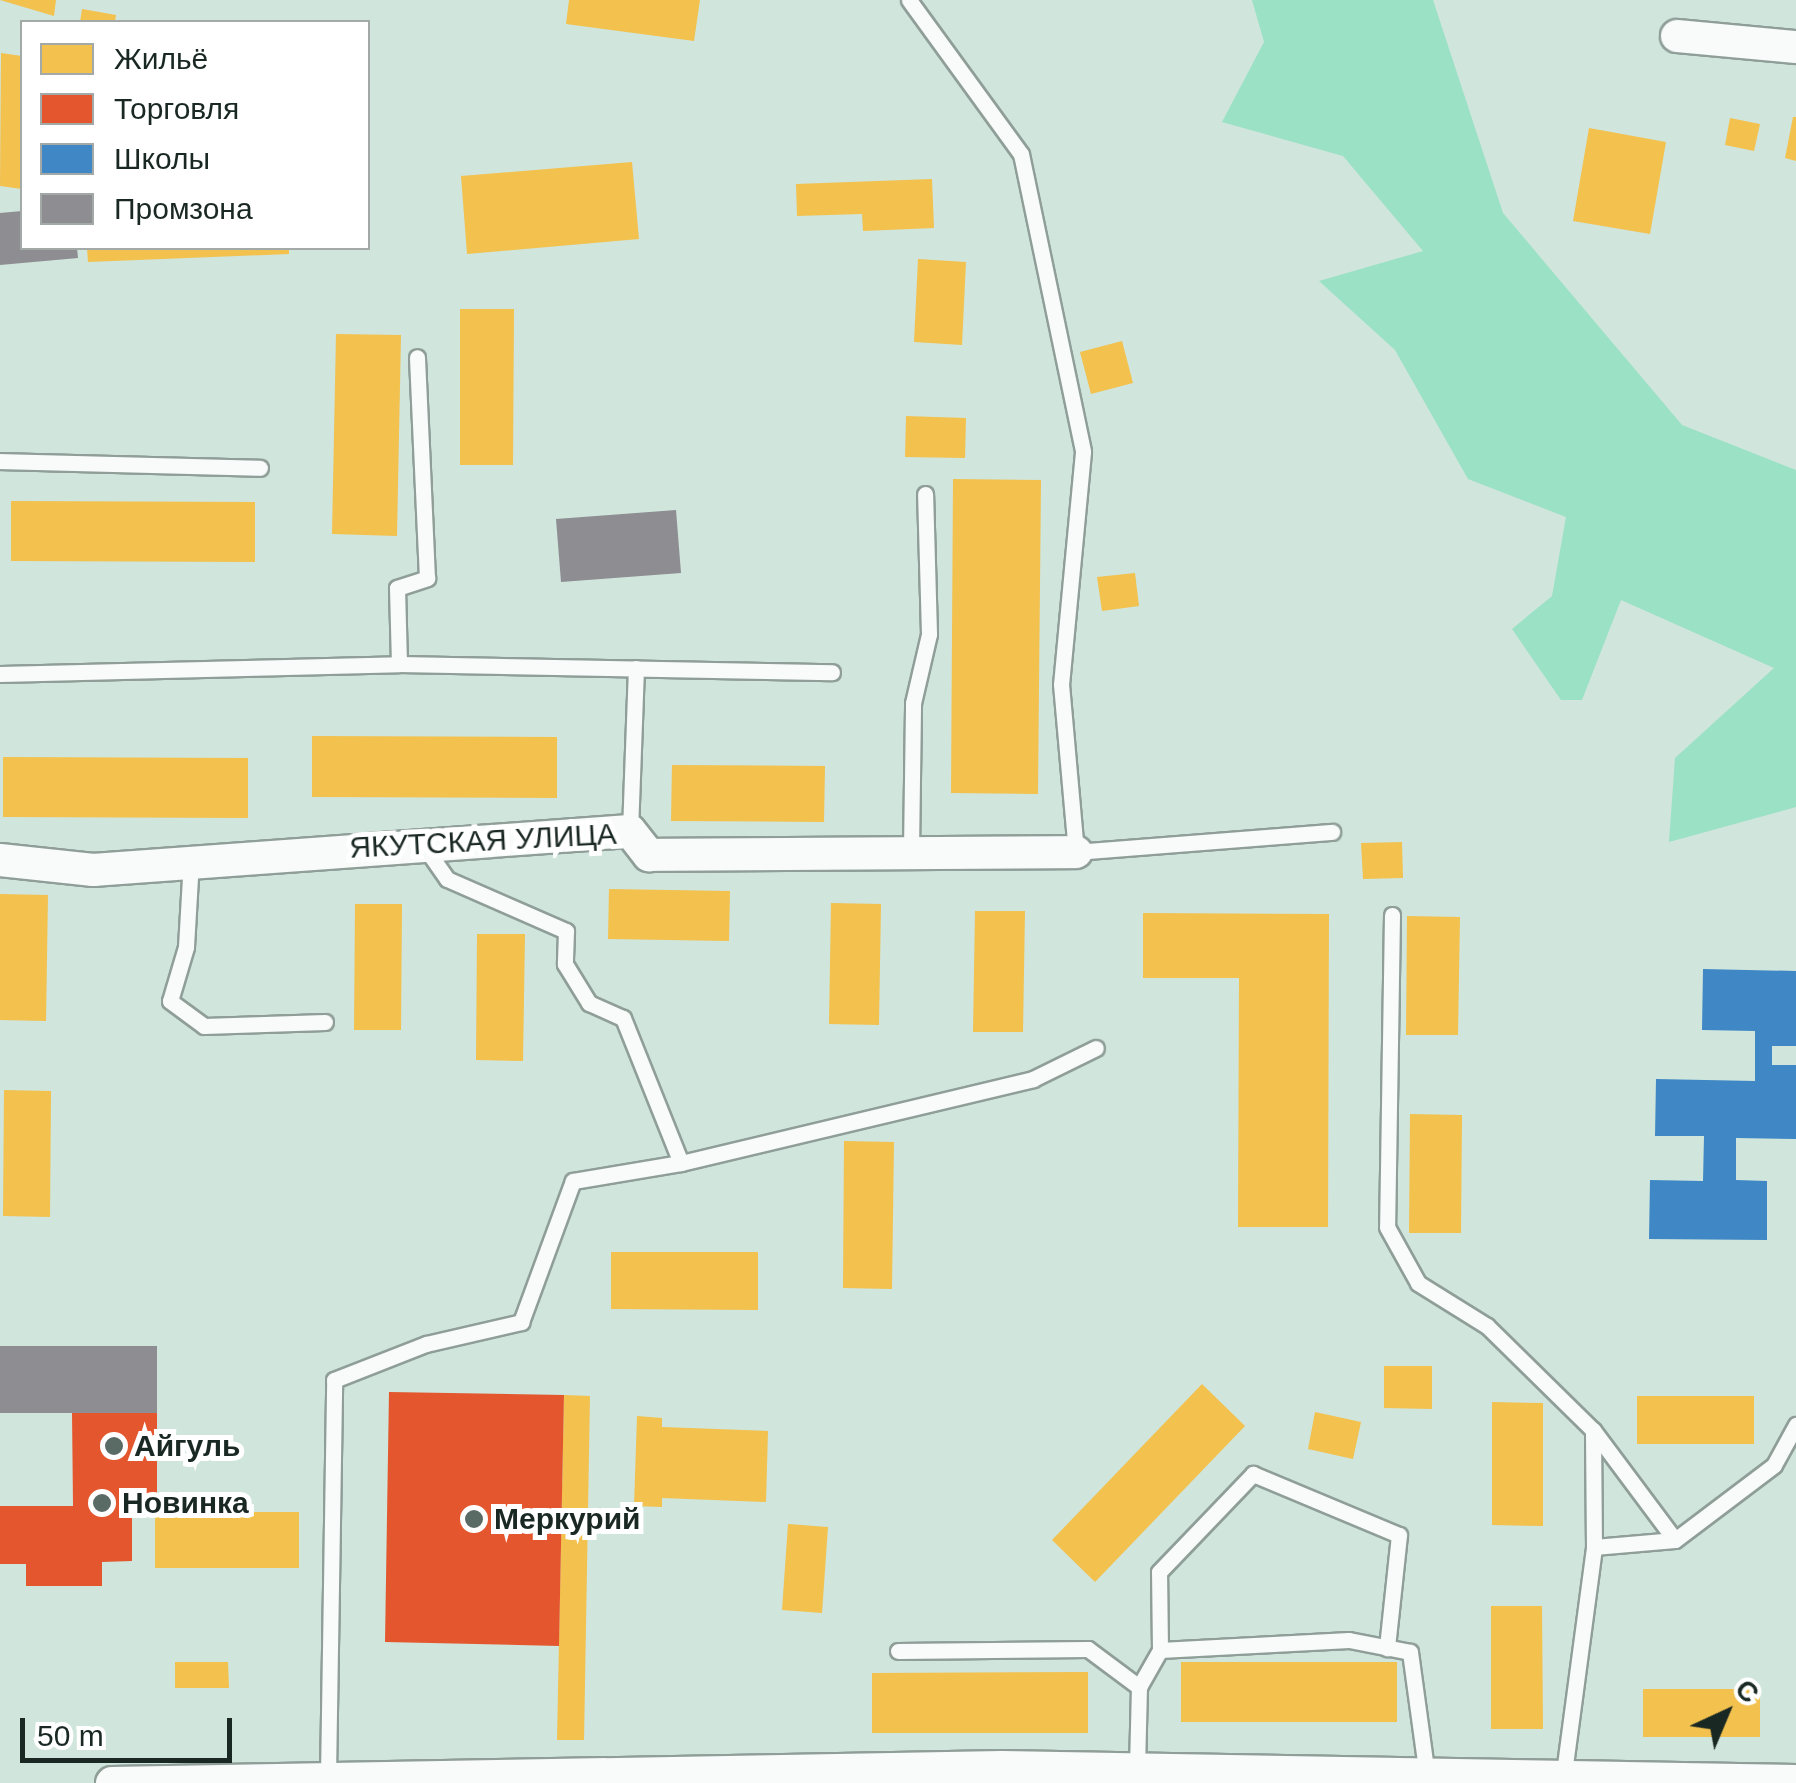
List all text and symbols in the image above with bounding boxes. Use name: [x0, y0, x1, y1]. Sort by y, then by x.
legend: [20, 20, 370, 250]
text: Жильё: [114, 42, 208, 75]
text: Торговля: [114, 92, 239, 125]
text: Школы: [114, 142, 210, 175]
text: Промзона: [114, 192, 253, 225]
street label: ЯКУТСКАЯ УЛИЦА: [348, 816, 618, 866]
place label: Айгуль: [134, 1428, 240, 1464]
marker: Айгуль: [103, 1435, 125, 1457]
place label: Новинка: [122, 1485, 249, 1521]
marker: Новинка: [91, 1492, 113, 1514]
place label: Меркурий: [494, 1501, 641, 1537]
marker: Меркурий: [463, 1508, 485, 1530]
north arrow: [1676, 1663, 1776, 1763]
text: С: [1729, 1673, 1765, 1709]
scale bar: [25, 1698, 238, 1760]
text: 50 m: [37, 1719, 104, 1752]

